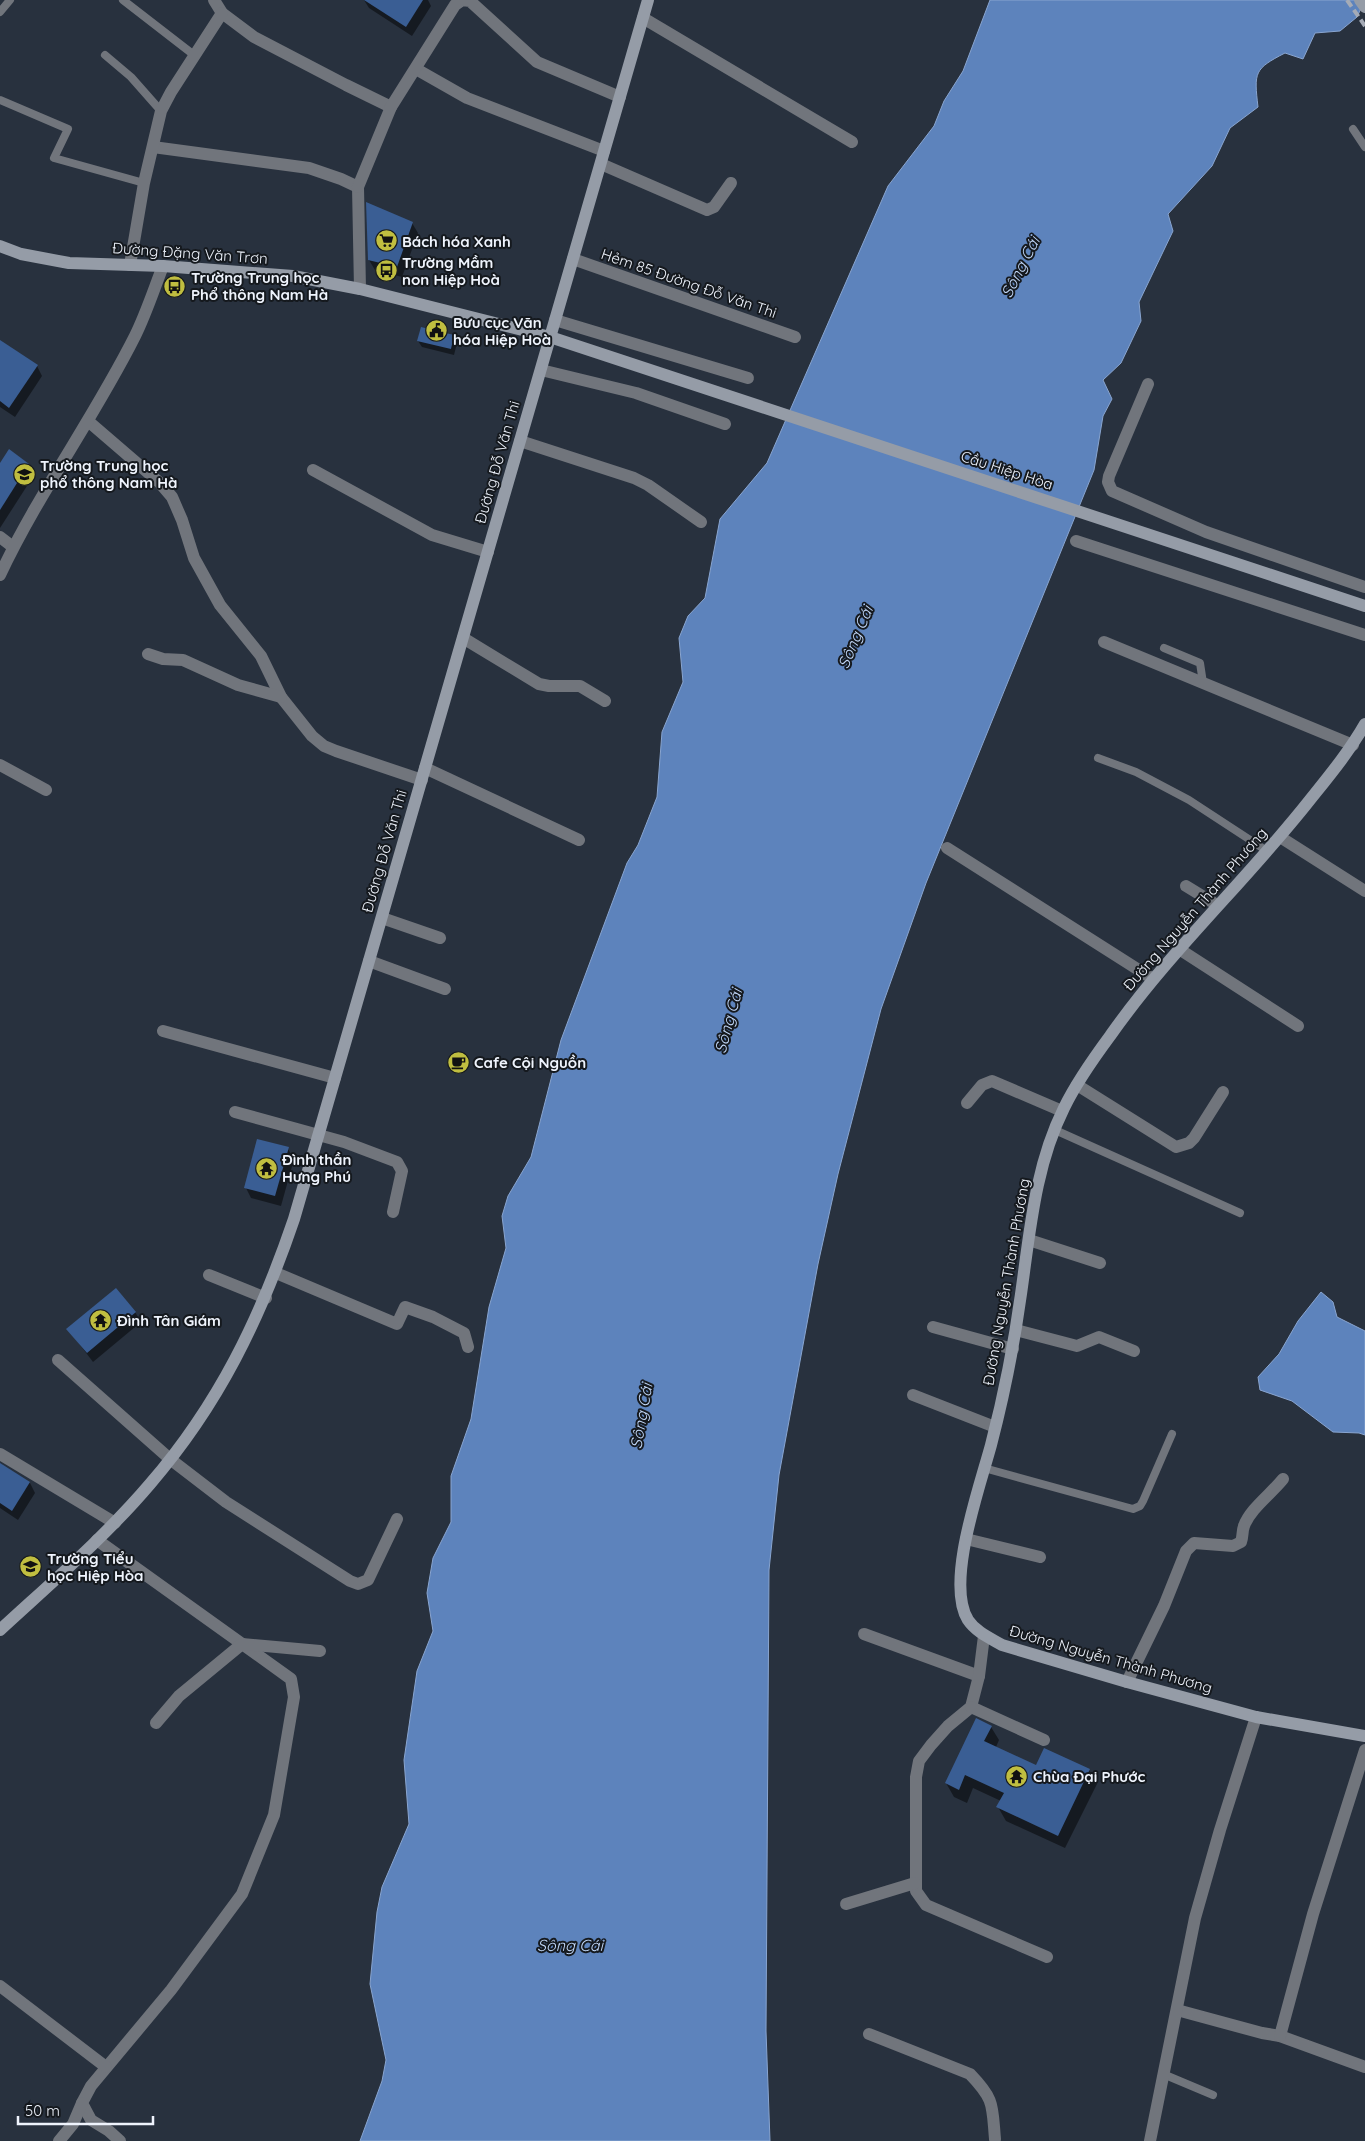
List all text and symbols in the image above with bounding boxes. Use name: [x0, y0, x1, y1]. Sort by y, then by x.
supermarket icon: Bách hóa Xanh: [374, 229, 398, 253]
place label: Bách hóa Xanh: [402, 232, 511, 251]
water label: Sông Cái: [996, 232, 1045, 301]
street label: Đường Đặng Văn Trơn: [112, 238, 268, 268]
street label: Hẻm 85 Đường Đỗ Văn Thi: [599, 244, 779, 322]
place label: Trường Mầm non Hiệp Hoà: [402, 253, 500, 289]
bus stop icon: Trường Mầm non Hiệp Hoà: [374, 259, 398, 283]
place label: Trường Trung học Phổ thông Nam Hà: [191, 268, 328, 304]
bus stop icon: Trường Trung học Phổ thông Nam Hà: [163, 274, 187, 298]
place label: Bưu cục Văn hóa Hiệp Hoà: [453, 313, 551, 349]
public building icon: Bưu cục Văn hóa Hiệp Hoà: [425, 319, 449, 343]
street label: Đường Đỗ Văn Thi: [470, 398, 524, 526]
street label: Cầu Hiệp Hòa: [958, 446, 1056, 494]
place label: Trường Trung học phổ thông Nam Hà: [40, 456, 177, 492]
school or university icon: Trường Trung học phổ thông Nam Hà: [12, 462, 36, 486]
water label: Sông Cái: [833, 601, 878, 671]
street label: Đường Đỗ Văn Thi: [357, 787, 411, 915]
street label: Đường Nguyễn Thành Phương: [1119, 824, 1271, 994]
water label: Sông Cái: [710, 985, 747, 1055]
cafe icon: Cafe Cội Nguồn: [446, 1050, 470, 1074]
place label: Cafe Cội Nguồn: [474, 1053, 586, 1072]
place label: Đình thần Hưng Phú: [281, 1150, 351, 1186]
temple icon: Đình thần Hưng Phú: [254, 1156, 278, 1180]
street label: Đường Nguyễn Thành Phương: [978, 1177, 1034, 1387]
temple icon: Đình Tân Giám: [89, 1308, 113, 1332]
place label: Đình Tân Giám: [116, 1311, 221, 1330]
water label: Sông Cái: [625, 1380, 657, 1450]
place label: Trường Tiểu học Hiệp Hòa: [47, 1549, 144, 1585]
school or university icon: Trường Tiểu học Hiệp Hòa: [19, 1555, 43, 1579]
street label: Đường Nguyễn Thành Phương: [1007, 1621, 1215, 1697]
temple icon: Chùa Đại Phước: [1005, 1764, 1029, 1788]
place label: Chùa Đại Phước: [1033, 1767, 1146, 1786]
water label: Sông Cái: [537, 1935, 604, 1955]
scale bar: [18, 2094, 152, 2126]
text: 50 m: [25, 2101, 60, 2120]

